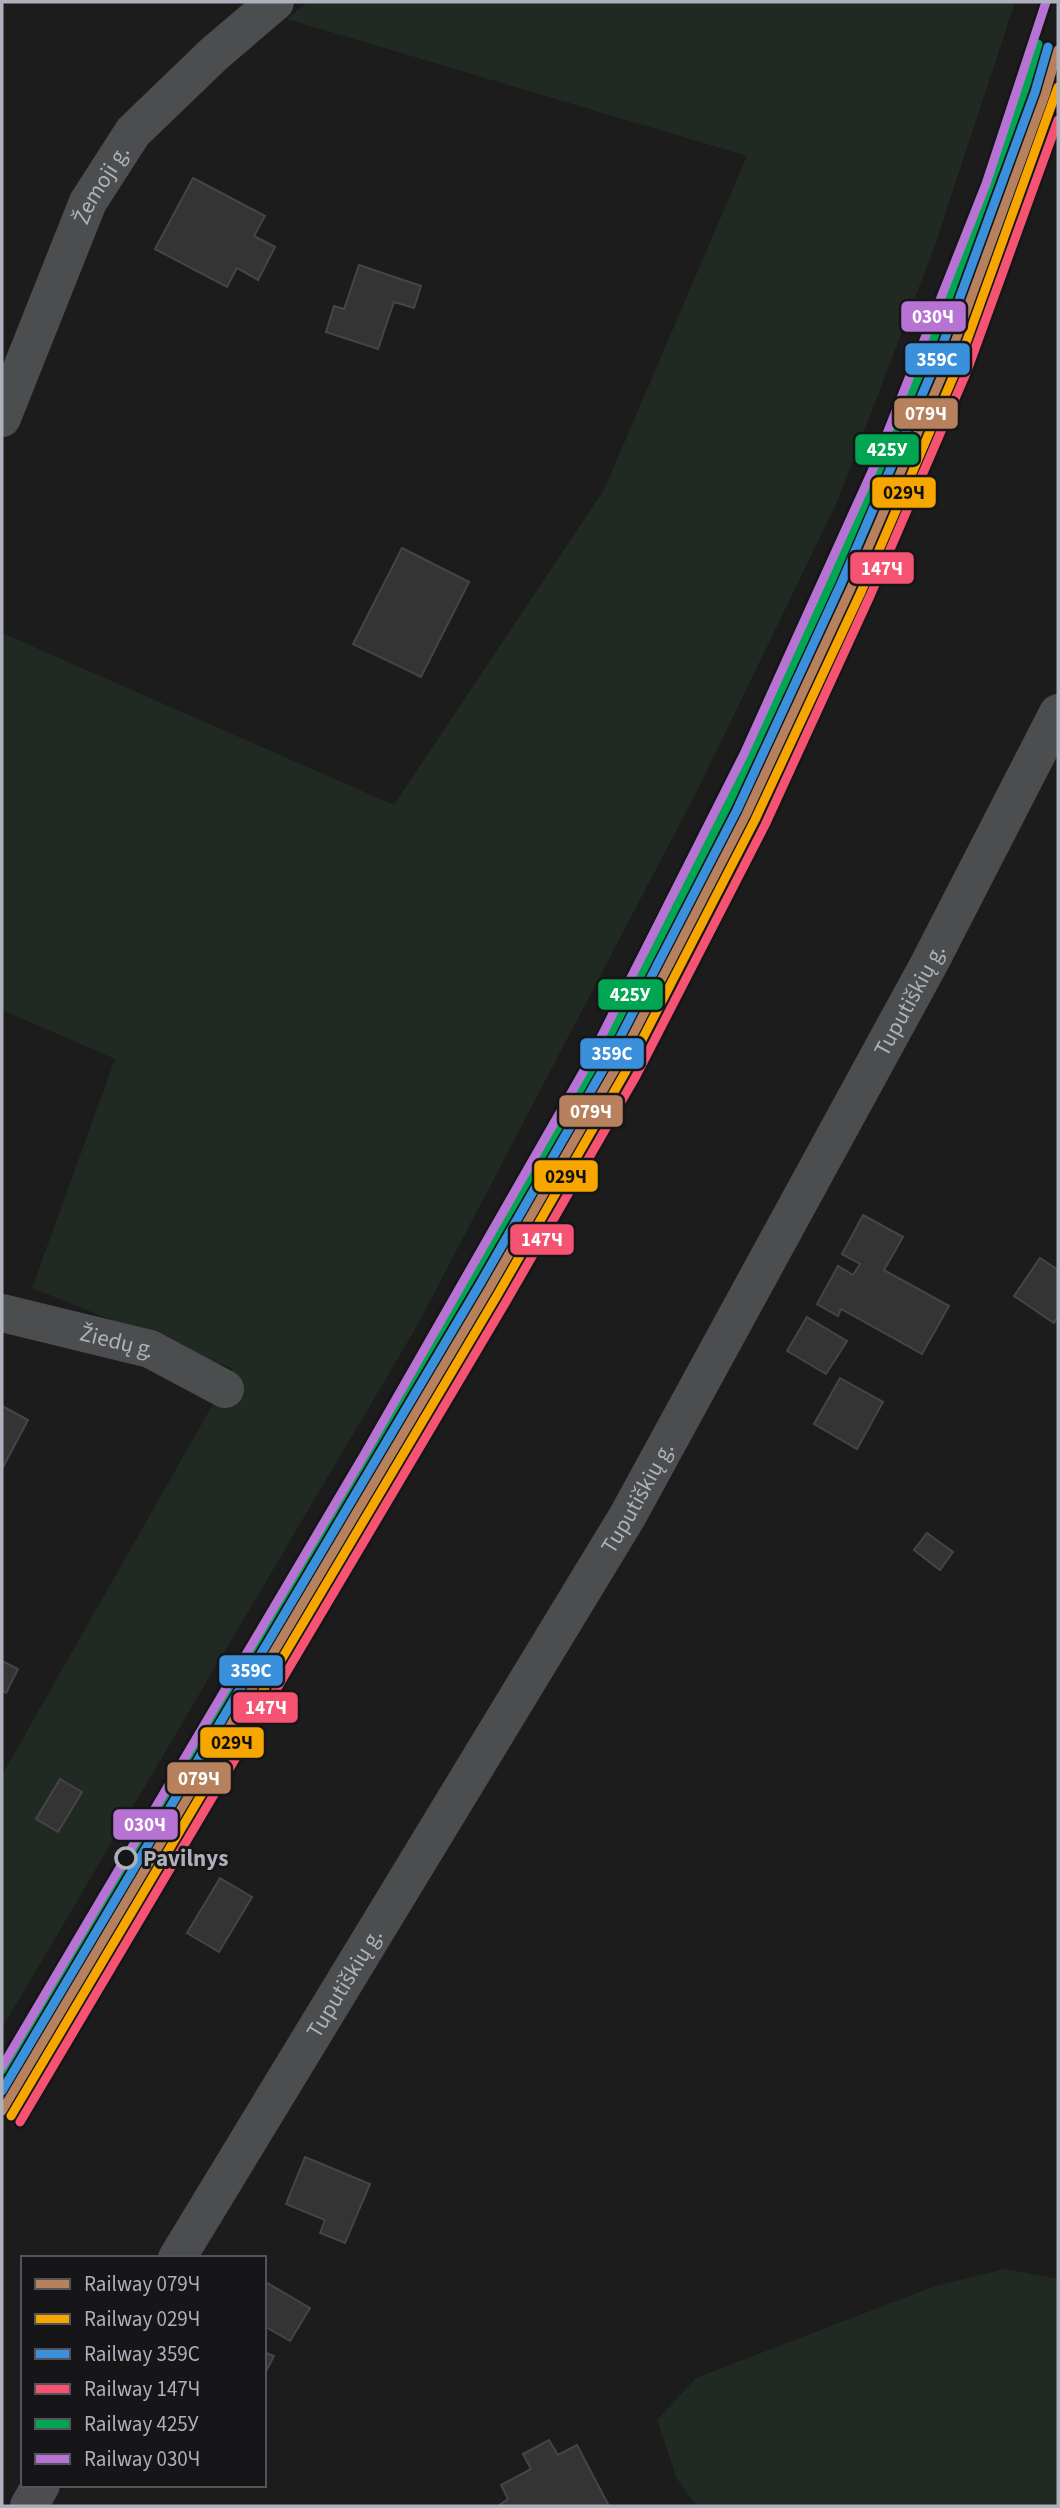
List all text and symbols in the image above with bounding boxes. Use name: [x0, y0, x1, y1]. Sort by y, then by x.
street label: Žemoji g.: [64, 138, 137, 229]
line badge: 030Ч: [900, 300, 967, 333]
text: 030Ч: [912, 304, 954, 331]
line badge: 359С: [904, 342, 971, 376]
text: 359С: [916, 347, 958, 374]
line badge: 079Ч: [893, 397, 959, 430]
text: 079Ч: [905, 401, 947, 428]
line badge: 425У: [854, 433, 920, 466]
text: 425У: [867, 437, 908, 464]
line badge: 029Ч: [871, 476, 937, 509]
text: 029Ч: [883, 480, 925, 507]
line badge: 147Ч: [849, 551, 915, 585]
text: 147Ч: [861, 556, 903, 583]
street label: Tuputiškių g.: [865, 938, 953, 1062]
line badge: 425У: [597, 978, 664, 1011]
text: 425У: [610, 982, 651, 1009]
line badge: 359С: [579, 1037, 645, 1070]
text: 359С: [591, 1041, 633, 1068]
line badge: 079Ч: [558, 1094, 624, 1128]
text: 079Ч: [570, 1099, 612, 1126]
line badge: 029Ч: [533, 1159, 599, 1193]
text: 029Ч: [545, 1164, 587, 1191]
line badge: 147Ч: [509, 1223, 575, 1256]
text: 147Ч: [521, 1227, 563, 1254]
street label: Žiedų g.: [76, 1316, 162, 1366]
street label: Tuputiškių g.: [592, 1435, 682, 1560]
line badge: 359С: [218, 1654, 284, 1687]
text: 359С: [230, 1658, 272, 1685]
line badge: 147Ч: [232, 1691, 299, 1724]
text: 147Ч: [245, 1695, 287, 1722]
line badge: 029Ч: [199, 1726, 265, 1759]
text: 029Ч: [211, 1730, 253, 1757]
line badge: 079Ч: [166, 1761, 232, 1795]
text: 079Ч: [178, 1766, 220, 1793]
line badge: 030Ч: [112, 1808, 179, 1841]
text: 030Ч: [124, 1812, 166, 1839]
place label: Pavilnys: [143, 1842, 228, 1875]
marker: Pavilnys: [115, 1847, 137, 1869]
street label: Tuputiškių g.: [298, 1921, 390, 2044]
legend: [21, 2256, 266, 2487]
text: Railway 079Ч: [84, 2269, 200, 2299]
text: Railway 029Ч: [84, 2304, 200, 2334]
text: Railway 359С: [84, 2339, 200, 2369]
text: Railway 147Ч: [84, 2374, 200, 2404]
text: Railway 425У: [84, 2409, 199, 2439]
text: Railway 030Ч: [84, 2444, 200, 2474]

